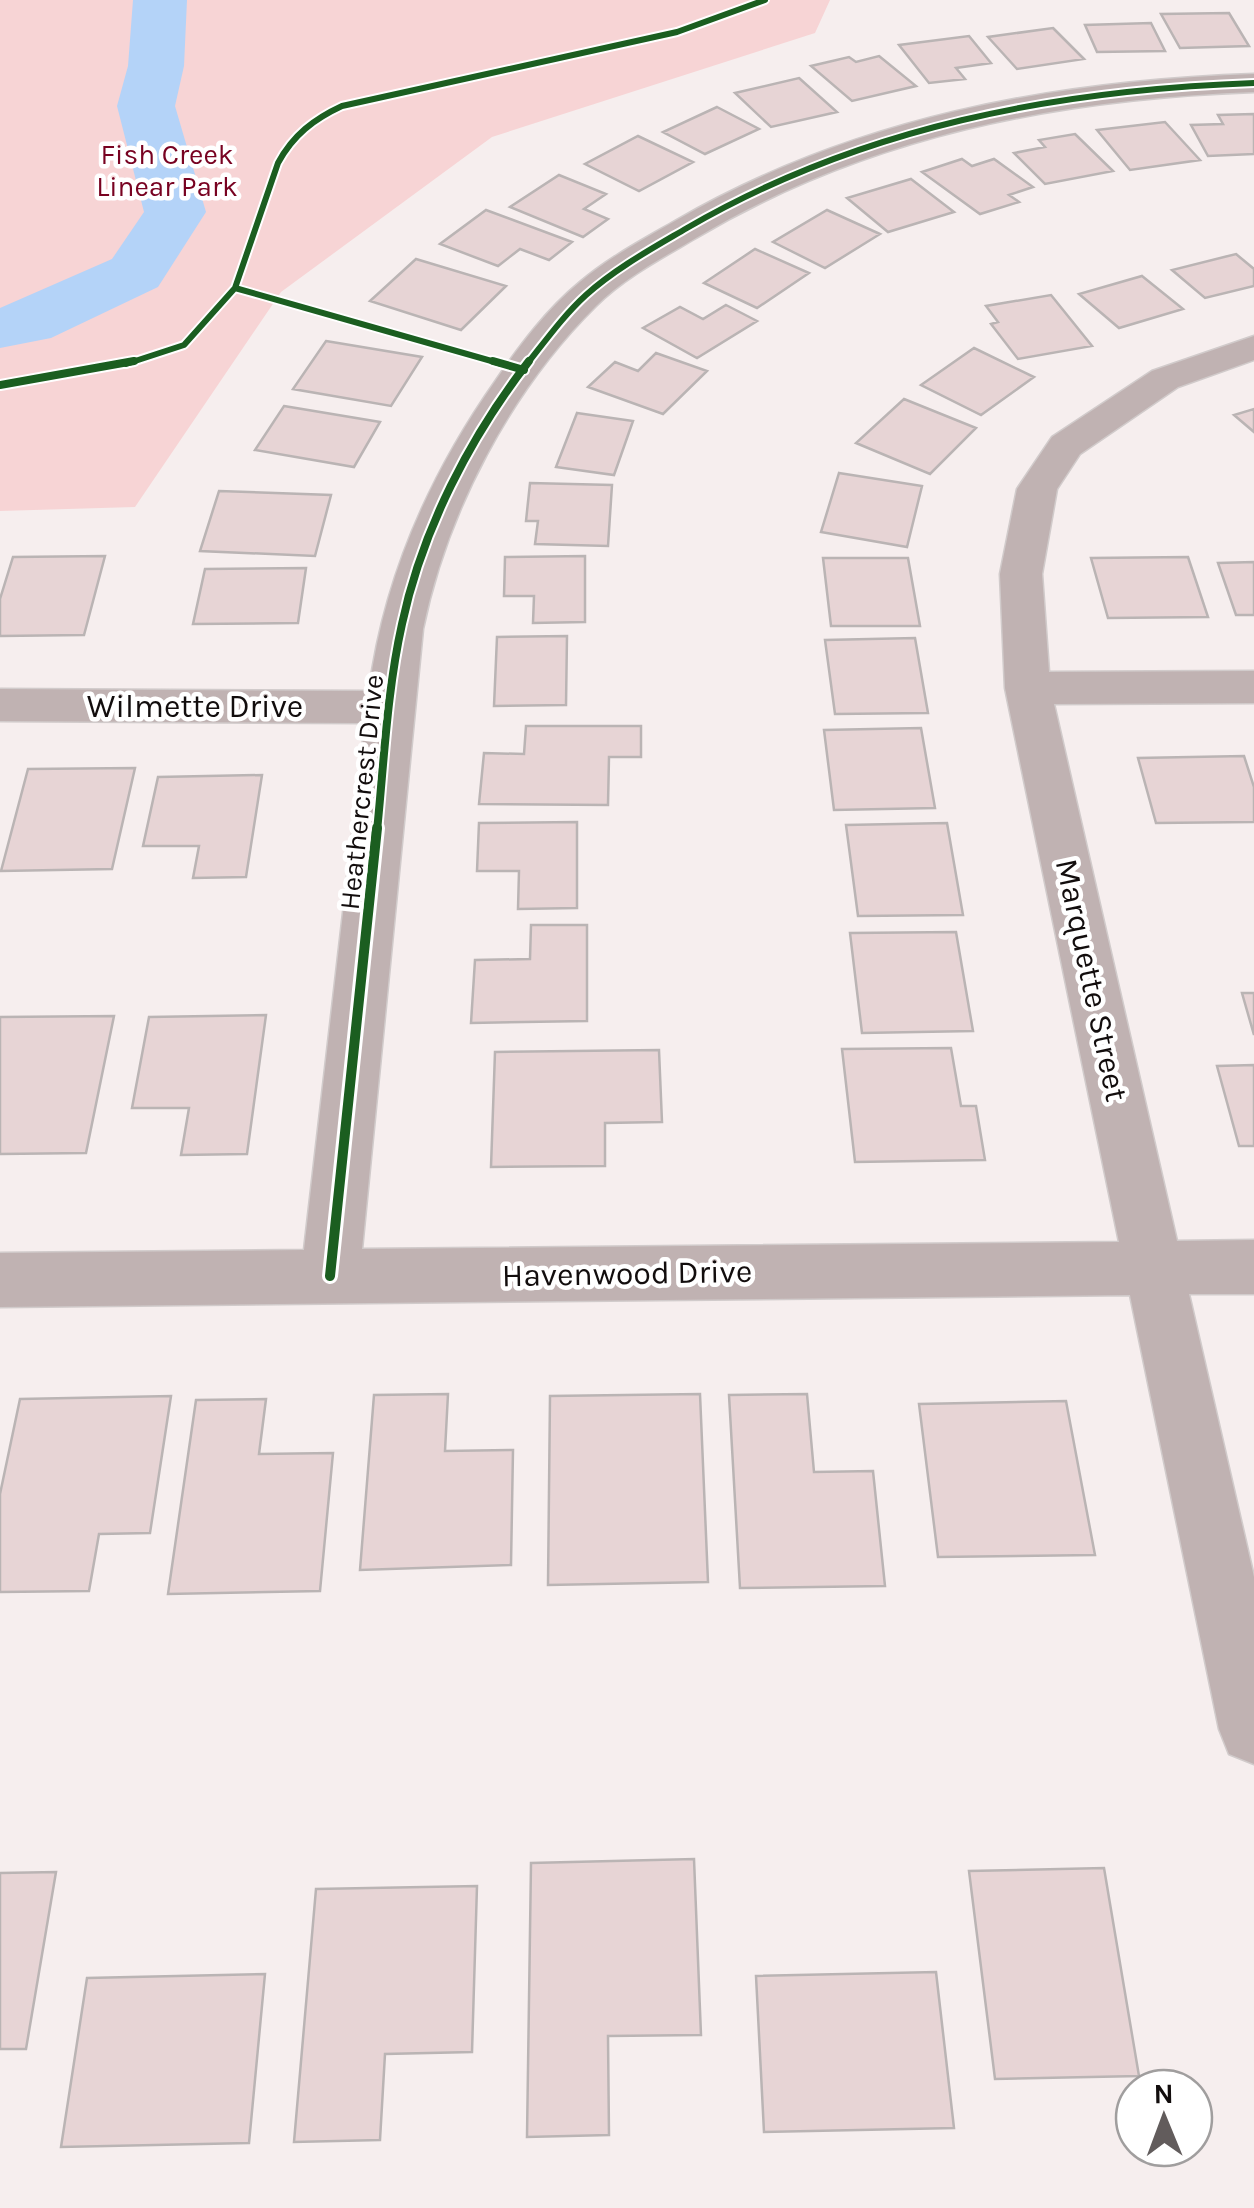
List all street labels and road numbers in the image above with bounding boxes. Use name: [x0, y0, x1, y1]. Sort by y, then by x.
street label: Heathercrest Drive: [333, 673, 390, 911]
street label: Wilmette Drive: [87, 688, 303, 725]
street label: Marquette Street: [1048, 856, 1135, 1105]
street label: Havenwood Drive: [502, 1253, 752, 1294]

